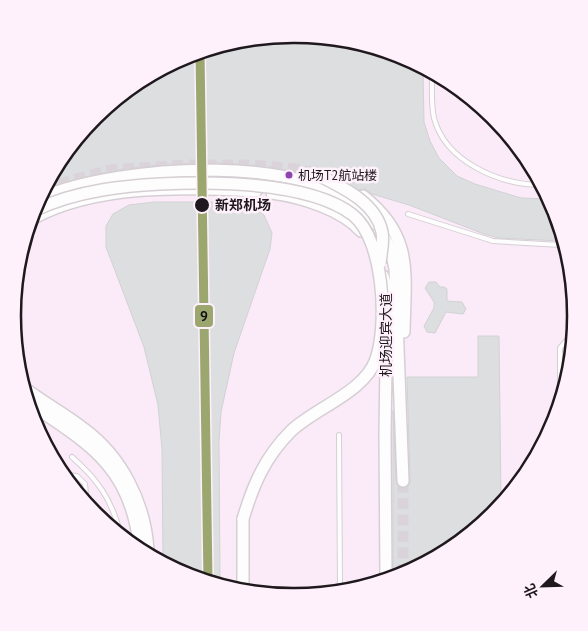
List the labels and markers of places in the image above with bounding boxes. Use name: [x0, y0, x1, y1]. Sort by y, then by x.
place label: 机场T2航站楼: [298, 167, 377, 184]
marker: 机场T2航站楼: [284, 170, 294, 180]
marker: 新郑机场: [193, 196, 211, 214]
place label: 新郑机场: [215, 196, 271, 214]

